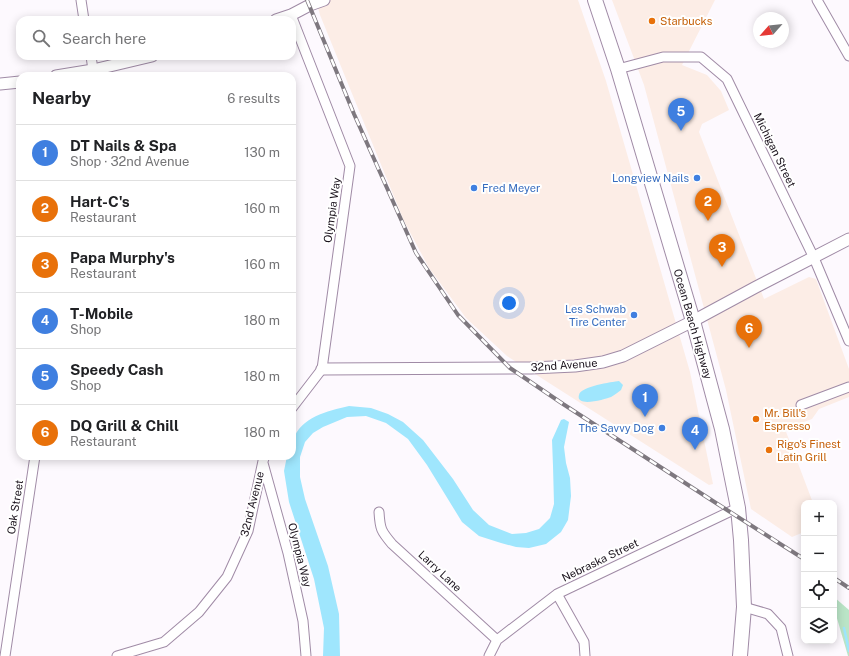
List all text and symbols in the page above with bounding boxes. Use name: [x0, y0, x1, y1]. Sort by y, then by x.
north arrow: [753, 12, 789, 48]
place label: Starbucks: [660, 15, 713, 27]
search box: [16, 16, 296, 60]
marker: Starbucks: [647, 16, 657, 26]
icon: search: [30, 27, 52, 49]
text: Search here: [62, 30, 146, 47]
text: Nearby: [32, 88, 91, 108]
text: 6 results: [227, 91, 280, 106]
pin: 5: [668, 98, 694, 131]
street label: Michigan Street: [752, 111, 798, 189]
text: DT Nails & Spa: [70, 137, 177, 154]
text: 1: [42, 145, 48, 160]
text: 130 m: [244, 145, 280, 160]
text: Shop · 32nd Avenue: [70, 154, 189, 169]
place label: Longview Nails: [612, 172, 689, 184]
marker: Longview Nails: [692, 173, 702, 183]
street label: Olympia Way: [321, 176, 343, 244]
place label: Fred Meyer: [482, 182, 540, 194]
marker: Fred Meyer: [469, 183, 479, 193]
pin: 2: [695, 188, 721, 221]
text: Hart-C's: [70, 193, 130, 210]
text: 2: [41, 201, 49, 216]
text: 160 m: [244, 201, 280, 216]
text: Restaurant: [70, 210, 136, 225]
pin: 3: [709, 234, 735, 267]
text: Papa Murphy's: [70, 249, 175, 266]
text: 3: [41, 257, 49, 272]
text: 160 m: [244, 257, 280, 272]
text: Restaurant: [70, 266, 136, 281]
street label: Ocean Beach Highway: [671, 267, 715, 381]
your location: [499, 293, 519, 313]
place label: Les Schwab Tire Center: [565, 303, 626, 328]
text: T-Mobile: [70, 305, 133, 322]
marker: Les Schwab Tire Center: [629, 310, 639, 320]
text: 4: [41, 313, 49, 328]
text: 180 m: [244, 313, 280, 328]
pin: 6: [736, 315, 762, 348]
text: Shop: [70, 322, 101, 337]
street label: 32nd Avenue: [530, 357, 598, 373]
text: Speedy Cash: [70, 361, 163, 378]
text: 5: [41, 369, 49, 384]
text: 180 m: [244, 369, 280, 384]
text: Shop: [70, 378, 101, 393]
pin: 1: [632, 384, 658, 417]
place label: Mr. Bill's Espresso: [764, 407, 811, 432]
marker: Mr. Bill's Espresso: [751, 414, 761, 424]
text: DQ Grill & Chill: [70, 417, 179, 434]
pin: 4: [682, 417, 708, 450]
place label: The Savvy Dog: [579, 422, 654, 434]
marker: The Savvy Dog: [657, 423, 667, 433]
text: 6: [41, 425, 49, 440]
text: 180 m: [244, 425, 280, 440]
text: Restaurant: [70, 434, 136, 449]
place label: Rigo's Finest Latin Grill: [777, 438, 841, 463]
marker: Rigo's Finest Latin Grill: [764, 445, 774, 455]
street label: 32nd Avenue: [238, 470, 266, 538]
street label: Oak Street: [5, 479, 25, 535]
map controls: [801, 500, 837, 644]
button: +: [801, 500, 837, 536]
street label: Olympia Way: [286, 521, 314, 589]
street label: Nebraska Street: [560, 536, 640, 584]
button: −: [801, 536, 837, 572]
street label: Larry Lane: [416, 548, 464, 594]
button: locate: [801, 572, 837, 608]
button: layers: [801, 608, 837, 644]

